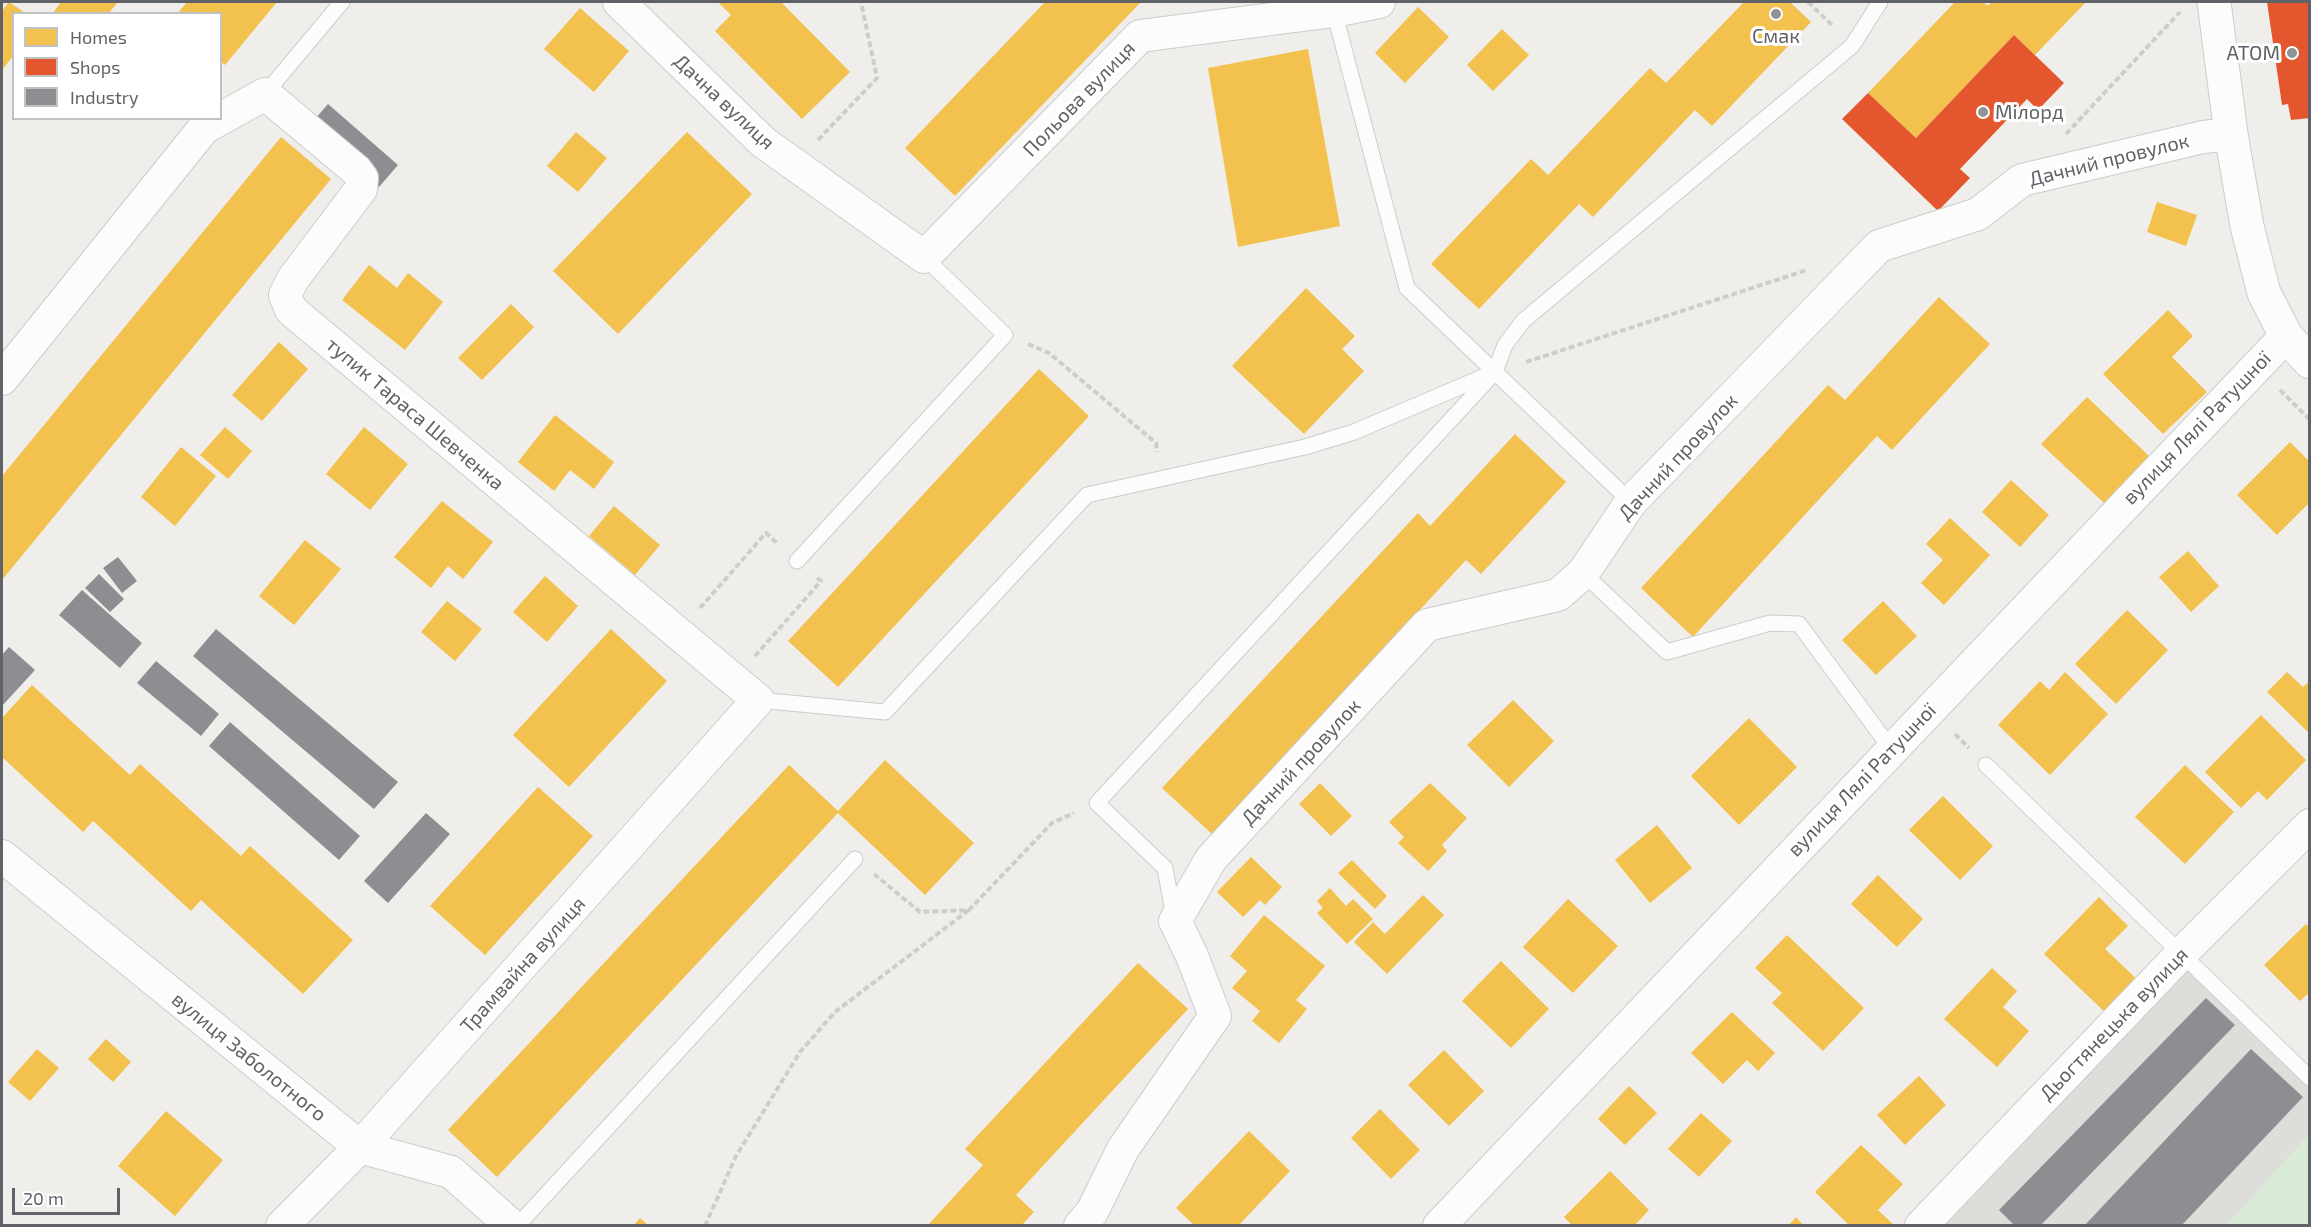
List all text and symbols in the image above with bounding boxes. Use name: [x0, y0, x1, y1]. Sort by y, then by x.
marker: Смак: [1769, 7, 1783, 21]
legend: [12, 12, 222, 120]
place label: Смак: [1752, 24, 1800, 48]
text: Homes: [70, 26, 127, 48]
street label: Польова вулиця: [1018, 36, 1140, 162]
place label: АТОМ: [2227, 41, 2280, 65]
marker: АТОМ: [2285, 46, 2299, 60]
street label: Дачна вулиця: [669, 49, 779, 155]
text: Shops: [70, 56, 120, 78]
text: Industry: [70, 86, 139, 108]
place label: Мілорд: [1995, 100, 2064, 124]
marker: Мілорд: [1976, 105, 1990, 119]
street label: Дачний провулок: [2027, 129, 2191, 191]
street label: тупик Тараса Шевченка: [321, 333, 509, 495]
street label: вулиця Лялі Ратушної: [2118, 347, 2276, 509]
street label: Дачний провулок: [1613, 389, 1743, 525]
street label: Дачний провулок: [1236, 694, 1366, 830]
street label: вулиця Лялі Ратушної: [1783, 699, 1941, 861]
street label: Трамвайна вулиця: [455, 892, 591, 1038]
street label: Дьогтянецька вулиця: [2035, 943, 2193, 1105]
street label: вулиця Заболотного: [167, 987, 331, 1127]
scale bar: [15, 1176, 123, 1214]
text: 20 m: [23, 1187, 64, 1209]

